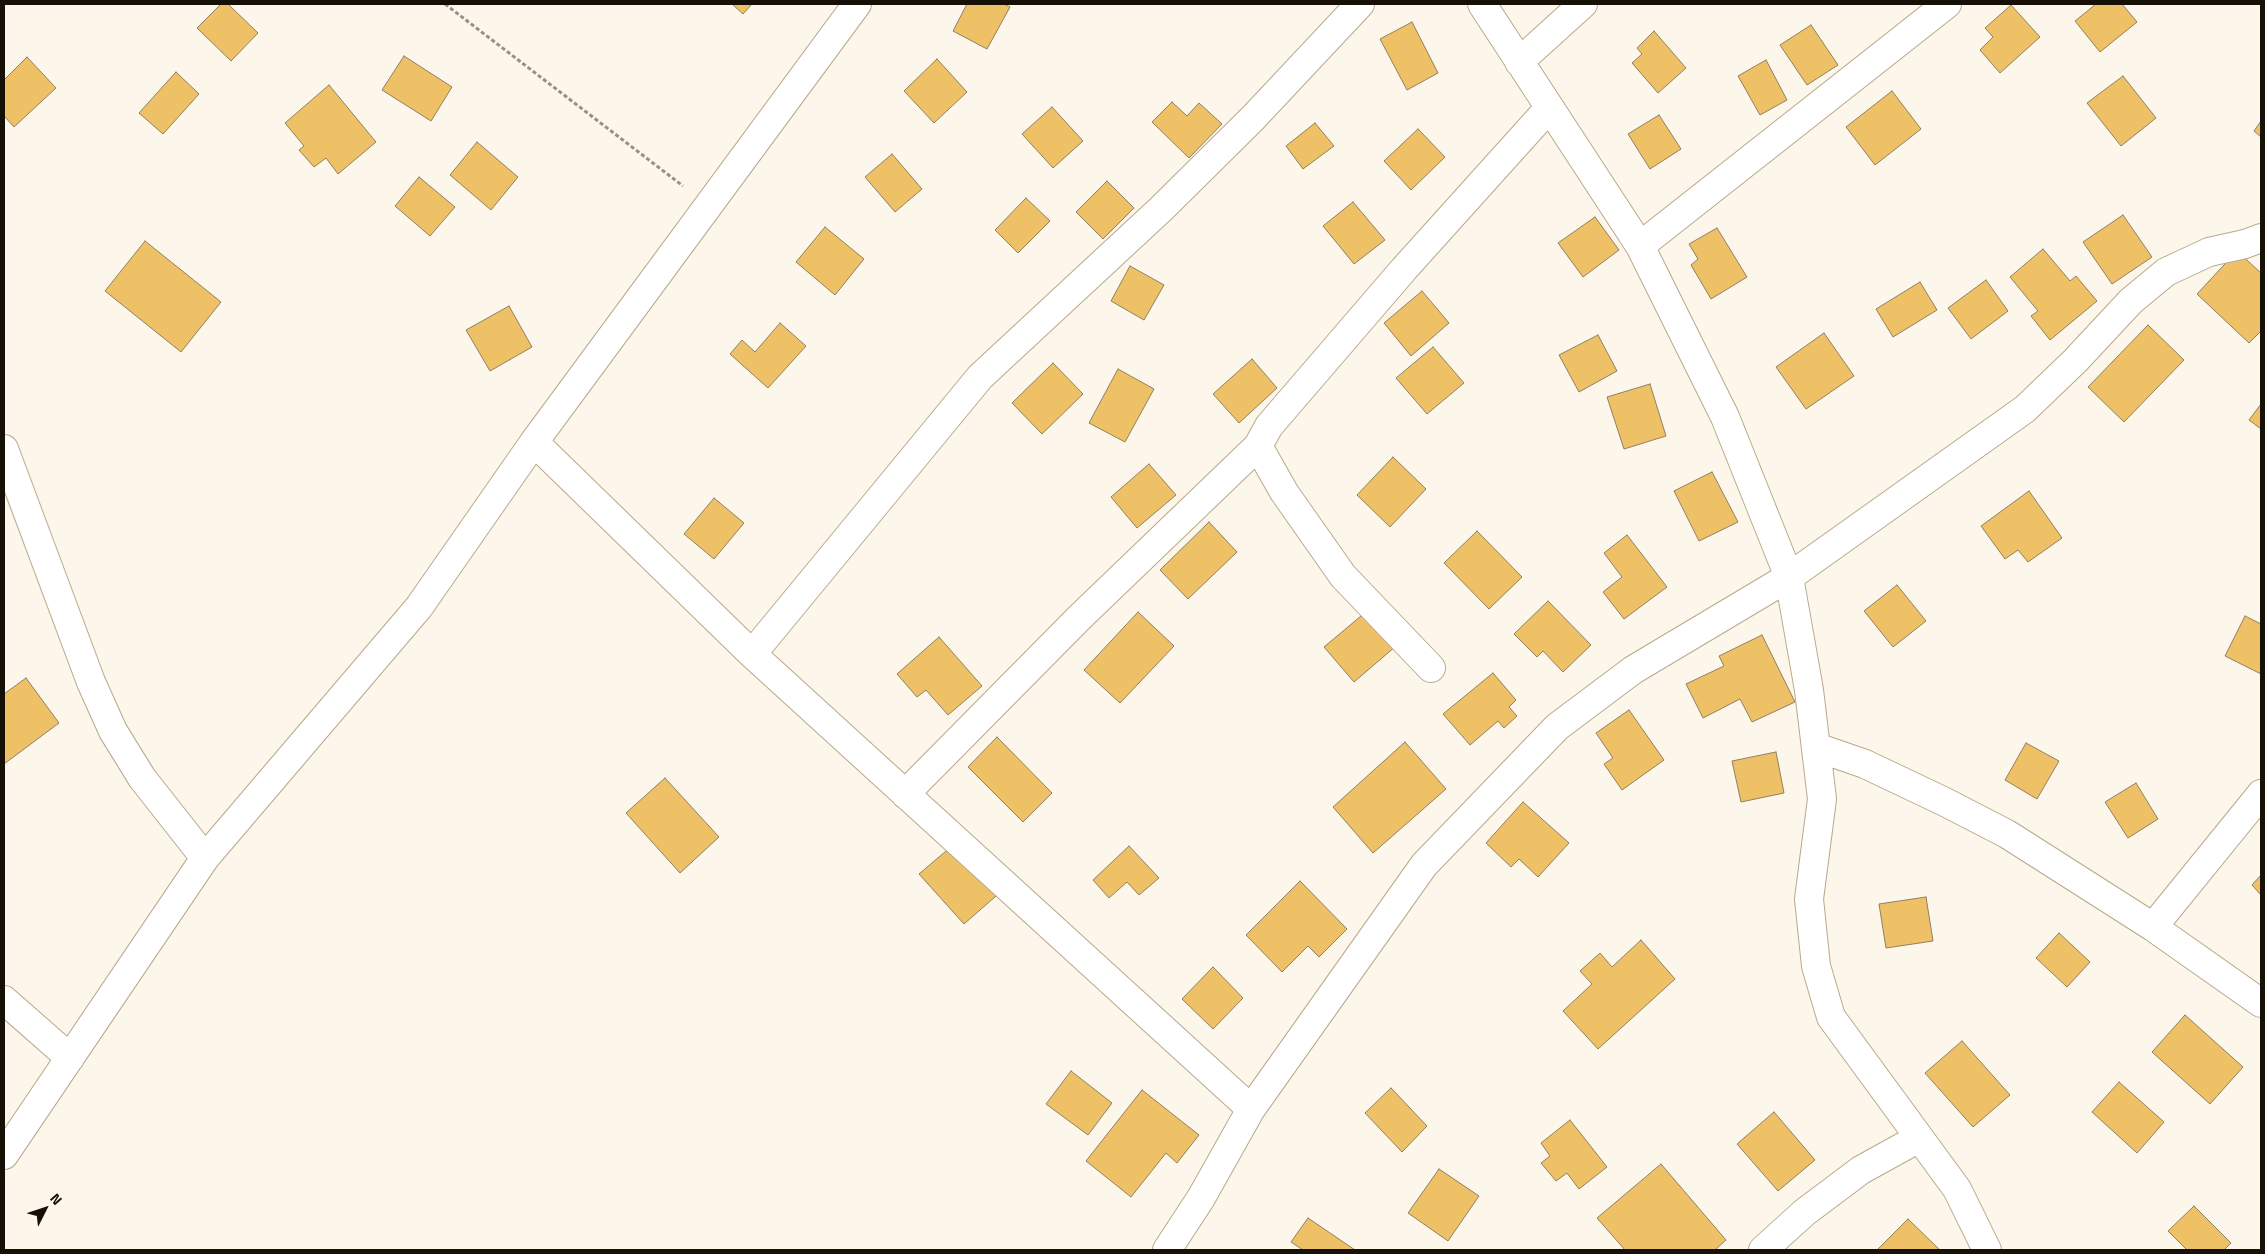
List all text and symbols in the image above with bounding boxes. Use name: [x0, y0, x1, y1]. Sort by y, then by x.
north arrow: [20, 1184, 70, 1234]
text: N: [46, 1188, 68, 1209]

